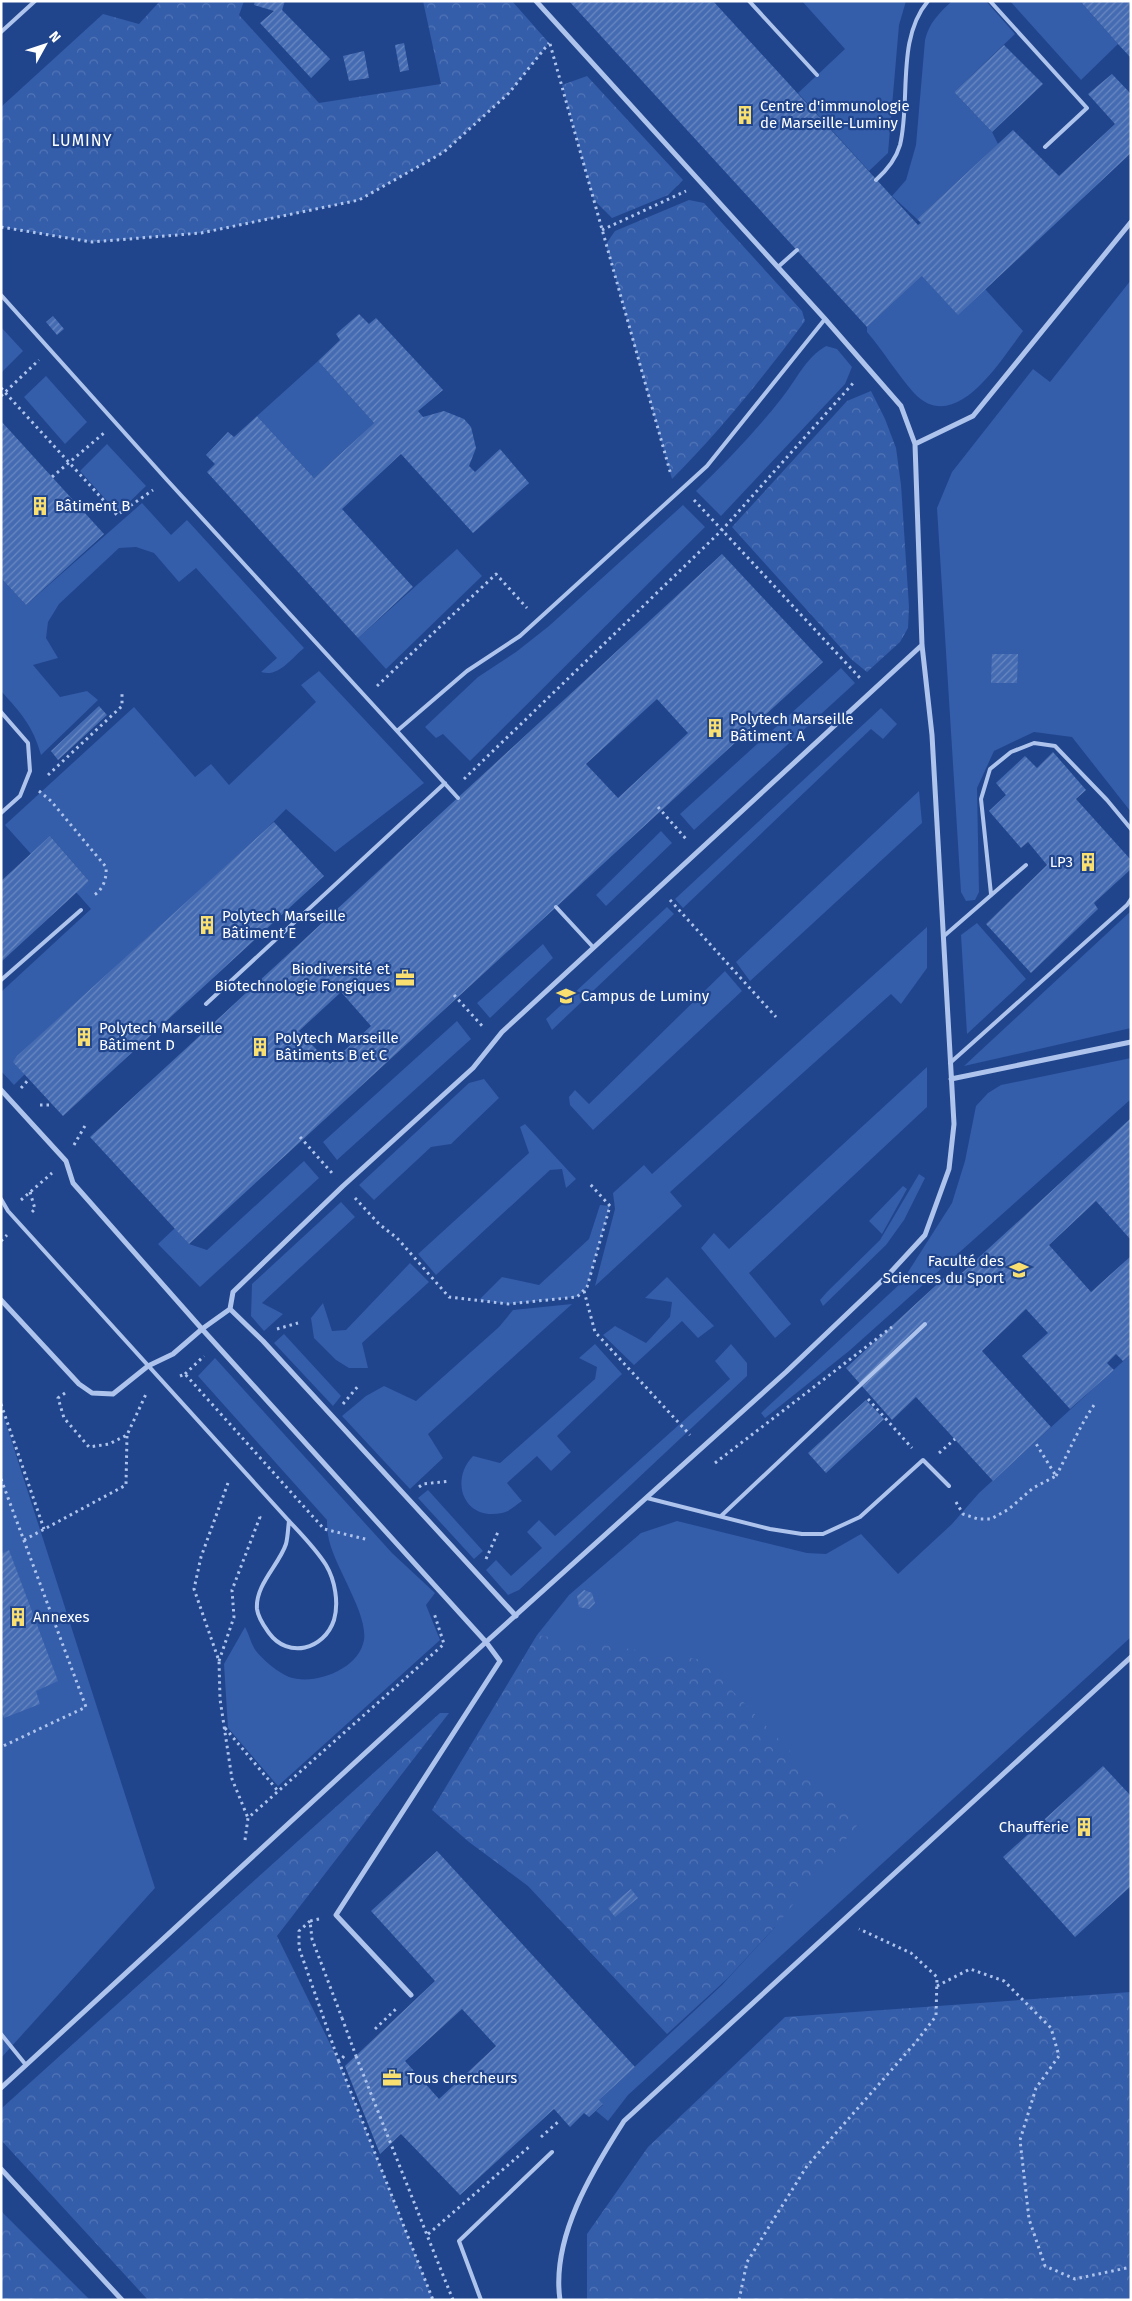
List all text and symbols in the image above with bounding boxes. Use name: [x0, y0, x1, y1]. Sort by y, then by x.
north arrow: [20, 20, 70, 70]
text: N: [45, 28, 64, 46]
place label: Centre d'immunologie de Marseille-Luminy: [760, 97, 910, 132]
building icon: Centre d'immunologie de Marseille-Luminy: [734, 104, 756, 126]
district label: LUMINY: [51, 131, 113, 150]
building icon: Bâtiment B: [29, 495, 51, 517]
place label: Bâtiment B: [55, 497, 130, 515]
place label: Polytech Marseille Bâtiment A: [730, 710, 854, 745]
building icon: Polytech Marseille Bâtiment A: [704, 717, 726, 739]
building icon: LP3: [1077, 851, 1099, 873]
place label: LP3: [1050, 853, 1073, 871]
place label: Polytech Marseille Bâtiment E: [222, 907, 346, 942]
building icon: Polytech Marseille Bâtiment E: [196, 914, 218, 936]
place label: Biodiversité et Biotechnologie Fongiques: [214, 960, 391, 995]
office icon: Biodiversité et Biotechnologie Fongiques: [394, 967, 416, 989]
school or university icon: Campus de Luminy: [555, 985, 577, 1007]
place label: Campus de Luminy: [581, 987, 710, 1005]
place label: Polytech Marseille Bâtiment D: [99, 1019, 223, 1054]
building icon: Polytech Marseille Bâtiment D: [73, 1026, 95, 1048]
place label: Polytech Marseille Bâtiments B et C: [275, 1029, 399, 1064]
building icon: Polytech Marseille Bâtiments B et C: [249, 1036, 271, 1058]
place label: Faculté des Sciences du Sport: [883, 1252, 1005, 1287]
school or university icon: Faculté des Sciences du Sport: [1008, 1259, 1030, 1281]
building icon: Annexes: [7, 1606, 29, 1628]
place label: Annexes: [33, 1608, 90, 1626]
building icon: Chaufferie: [1073, 1816, 1095, 1838]
place label: Chaufferie: [999, 1818, 1069, 1836]
office icon: Tous chercheurs: [381, 2067, 403, 2089]
place label: Tous chercheurs: [407, 2069, 517, 2087]

